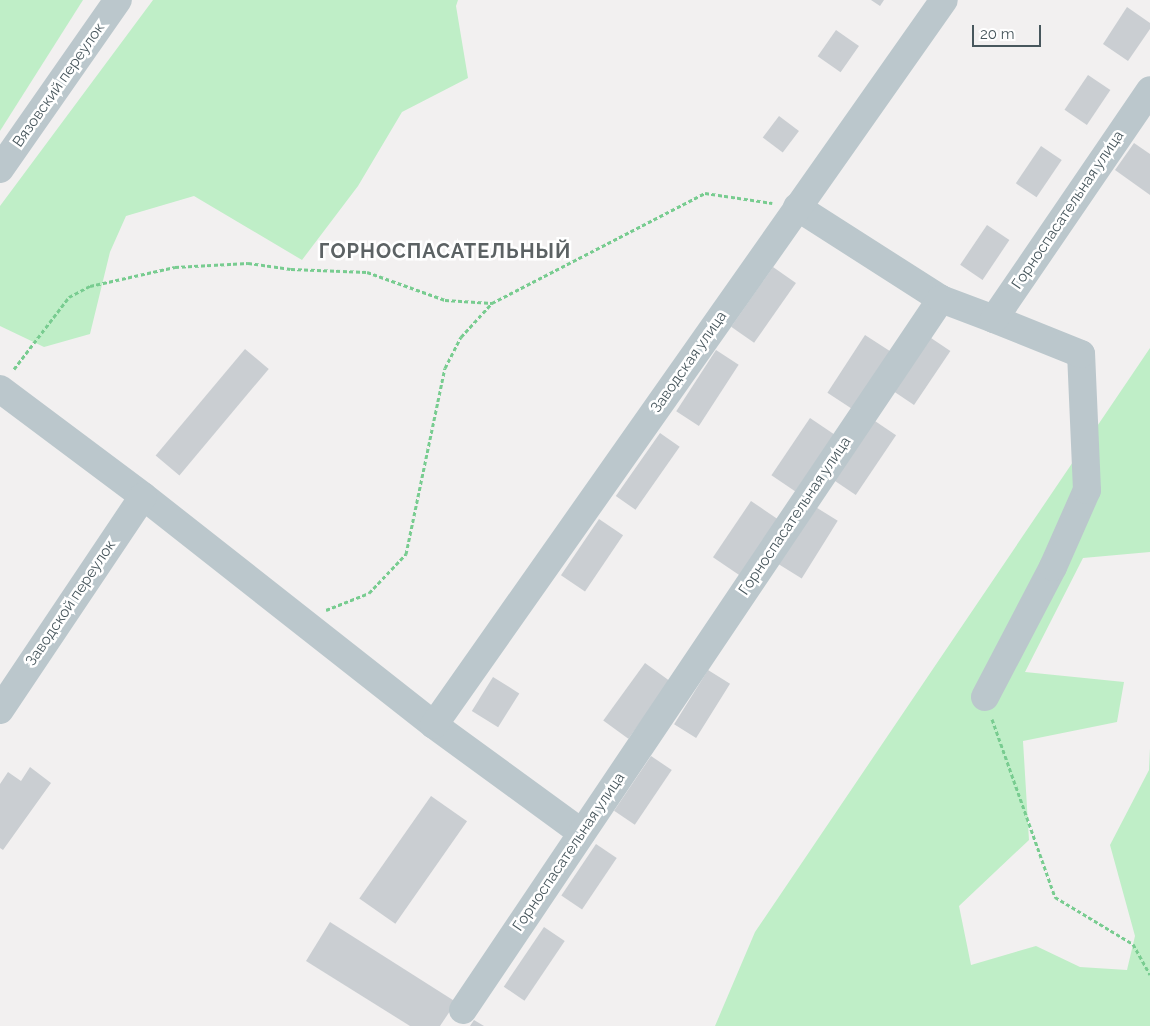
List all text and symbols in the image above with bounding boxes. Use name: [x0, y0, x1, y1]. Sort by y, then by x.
scale bar: [975, 15, 1044, 47]
street label: Вязовский переулок: [9, 19, 109, 151]
text: 20 m: [980, 25, 1015, 43]
street label: Горноспасательная улица: [1008, 127, 1128, 293]
district label: ГОРНОСПАСАТЕЛЬНЫЙ: [317, 239, 573, 263]
street label: Заводская улица: [647, 308, 731, 416]
street label: Горноспасательная улица: [735, 433, 855, 599]
street label: Заводской переулок: [22, 537, 120, 669]
street label: Горноспасательная улица: [509, 769, 629, 935]

